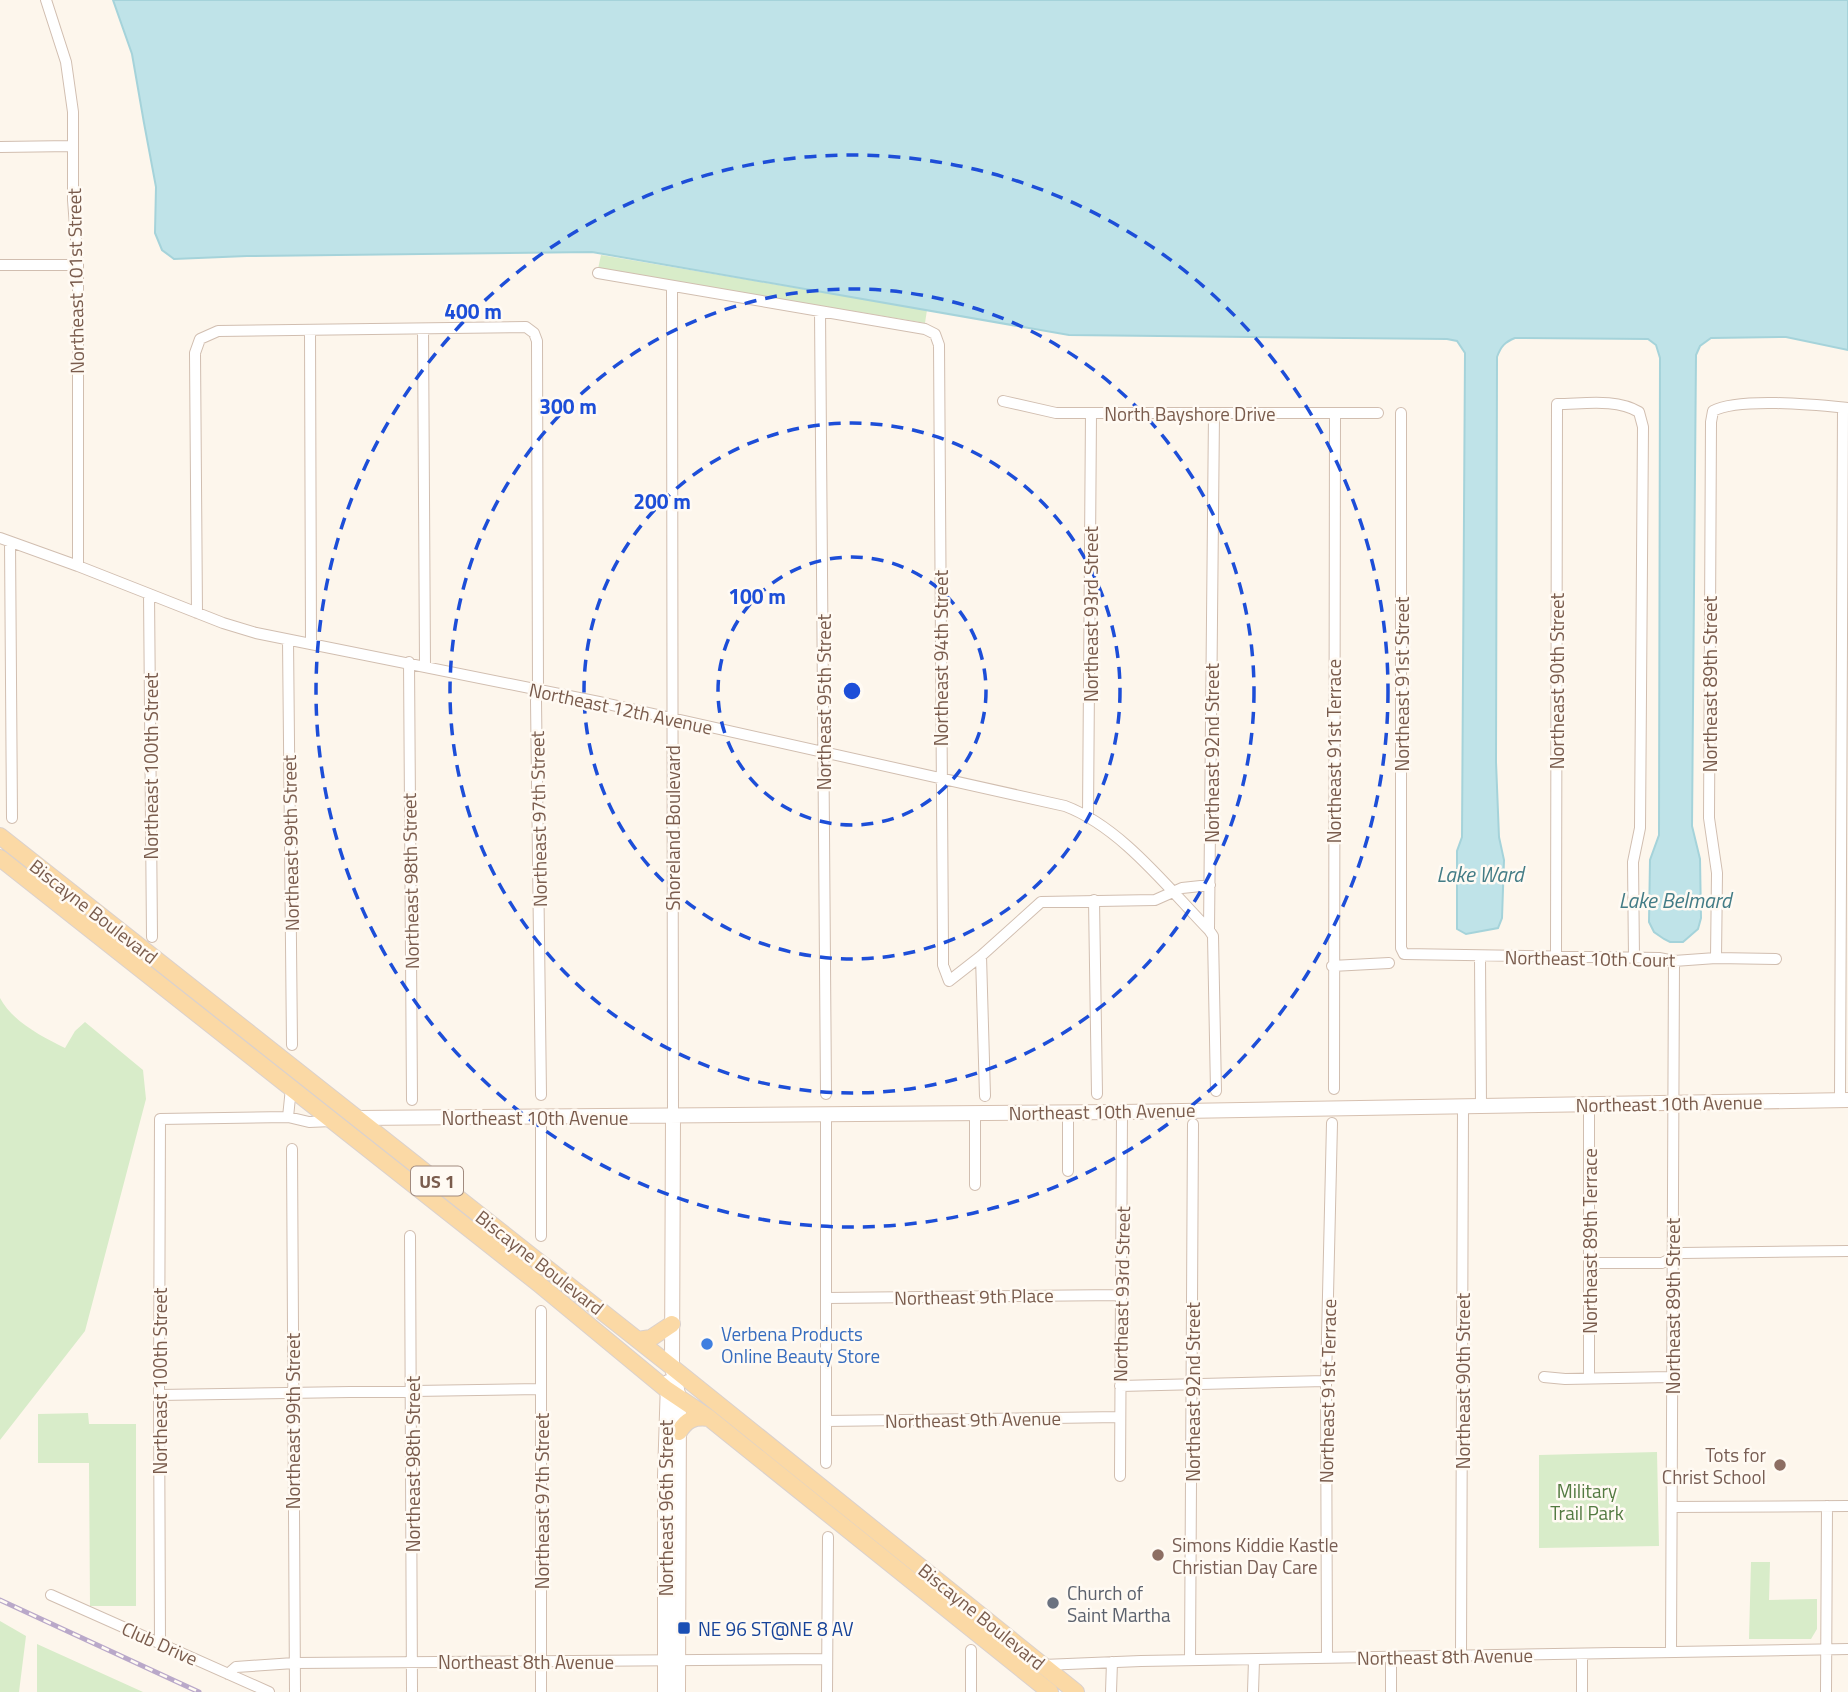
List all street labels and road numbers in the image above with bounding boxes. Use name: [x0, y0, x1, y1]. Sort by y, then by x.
street label: Northeast 101st Street: [59, 188, 91, 374]
street label: North Bayshore Drive: [1104, 399, 1276, 428]
street label: Northeast 93rd Street: [1076, 526, 1105, 702]
street label: Northeast 94th Street: [926, 570, 955, 746]
street label: Northeast 90th Street: [1542, 593, 1571, 769]
street label: Northeast 91st Street: [1387, 596, 1416, 771]
street label: Northeast 89th Street: [1695, 596, 1724, 772]
street label: Northeast 95th Street: [809, 614, 838, 790]
street label: Northeast 91st Terrace: [1319, 659, 1348, 843]
street label: Northeast 92nd Street: [1197, 663, 1226, 843]
street label: Northeast 100th Street: [136, 672, 165, 859]
street label: Northeast 12th Avenue: [527, 674, 715, 742]
street label: Northeast 97th Street: [522, 730, 554, 907]
street label: Shoreland Boulevard: [658, 745, 687, 911]
street label: Northeast 99th Street: [274, 754, 306, 931]
street label: Northeast 98th Street: [394, 792, 426, 969]
street label: Biscayne Boulevard: [24, 852, 164, 970]
street label: Northeast 10th Court: [1504, 942, 1676, 974]
street label: Northeast 10th Avenue: [1575, 1087, 1763, 1119]
street label: Northeast 10th Avenue: [1008, 1095, 1196, 1127]
street label: Northeast 10th Avenue: [442, 1103, 628, 1132]
street label: Northeast 89th Terrace: [1575, 1148, 1604, 1334]
road number: US 1: [411, 1166, 463, 1196]
street label: Biscayne Boulevard: [470, 1203, 610, 1321]
street label: Northeast 93rd Street: [1105, 1206, 1137, 1382]
street label: Northeast 89th Street: [1658, 1218, 1687, 1394]
street label: Northeast 9th Place: [894, 1280, 1054, 1312]
street label: Northeast 100th Street: [145, 1287, 174, 1474]
street label: Northeast 90th Street: [1448, 1293, 1477, 1469]
street label: Northeast 91st Terrace: [1311, 1299, 1343, 1483]
street label: Northeast 92nd Street: [1178, 1302, 1207, 1482]
street label: Northeast 99th Street: [278, 1333, 307, 1509]
street label: Northeast 98th Street: [398, 1376, 427, 1552]
street label: Northeast 9th Avenue: [885, 1403, 1061, 1435]
street label: Northeast 97th Street: [527, 1413, 556, 1589]
street label: Northeast 96th Street: [651, 1420, 680, 1596]
street label: Biscayne Boulevard: [912, 1556, 1052, 1676]
street label: Club Drive: [117, 1613, 203, 1673]
street label: Northeast 8th Avenue: [1357, 1640, 1533, 1672]
street label: Northeast 8th Avenue: [438, 1647, 614, 1676]

